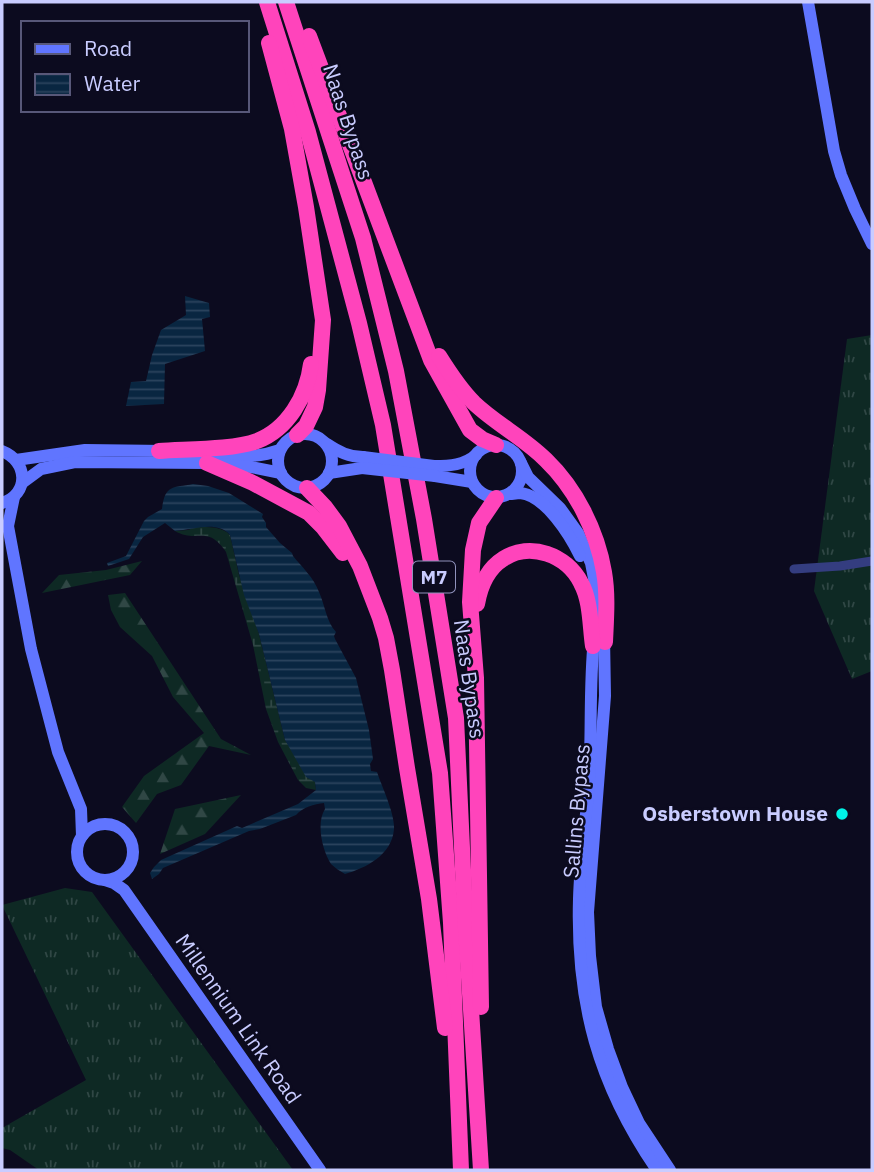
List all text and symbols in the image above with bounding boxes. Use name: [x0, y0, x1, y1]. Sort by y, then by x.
legend: [21, 21, 248, 112]
text: Road: [84, 34, 132, 62]
street label: Naas Bypass: [317, 60, 381, 183]
text: Water: [84, 69, 141, 97]
road number: M7: [413, 562, 455, 592]
street label: Naas Bypass: [448, 617, 492, 740]
street label: Sallins Bypass: [556, 743, 596, 879]
place label: Osberstown House: [642, 799, 828, 827]
marker: Osberstown House: [834, 806, 850, 822]
street label: Millennium Link Road: [170, 928, 308, 1109]

